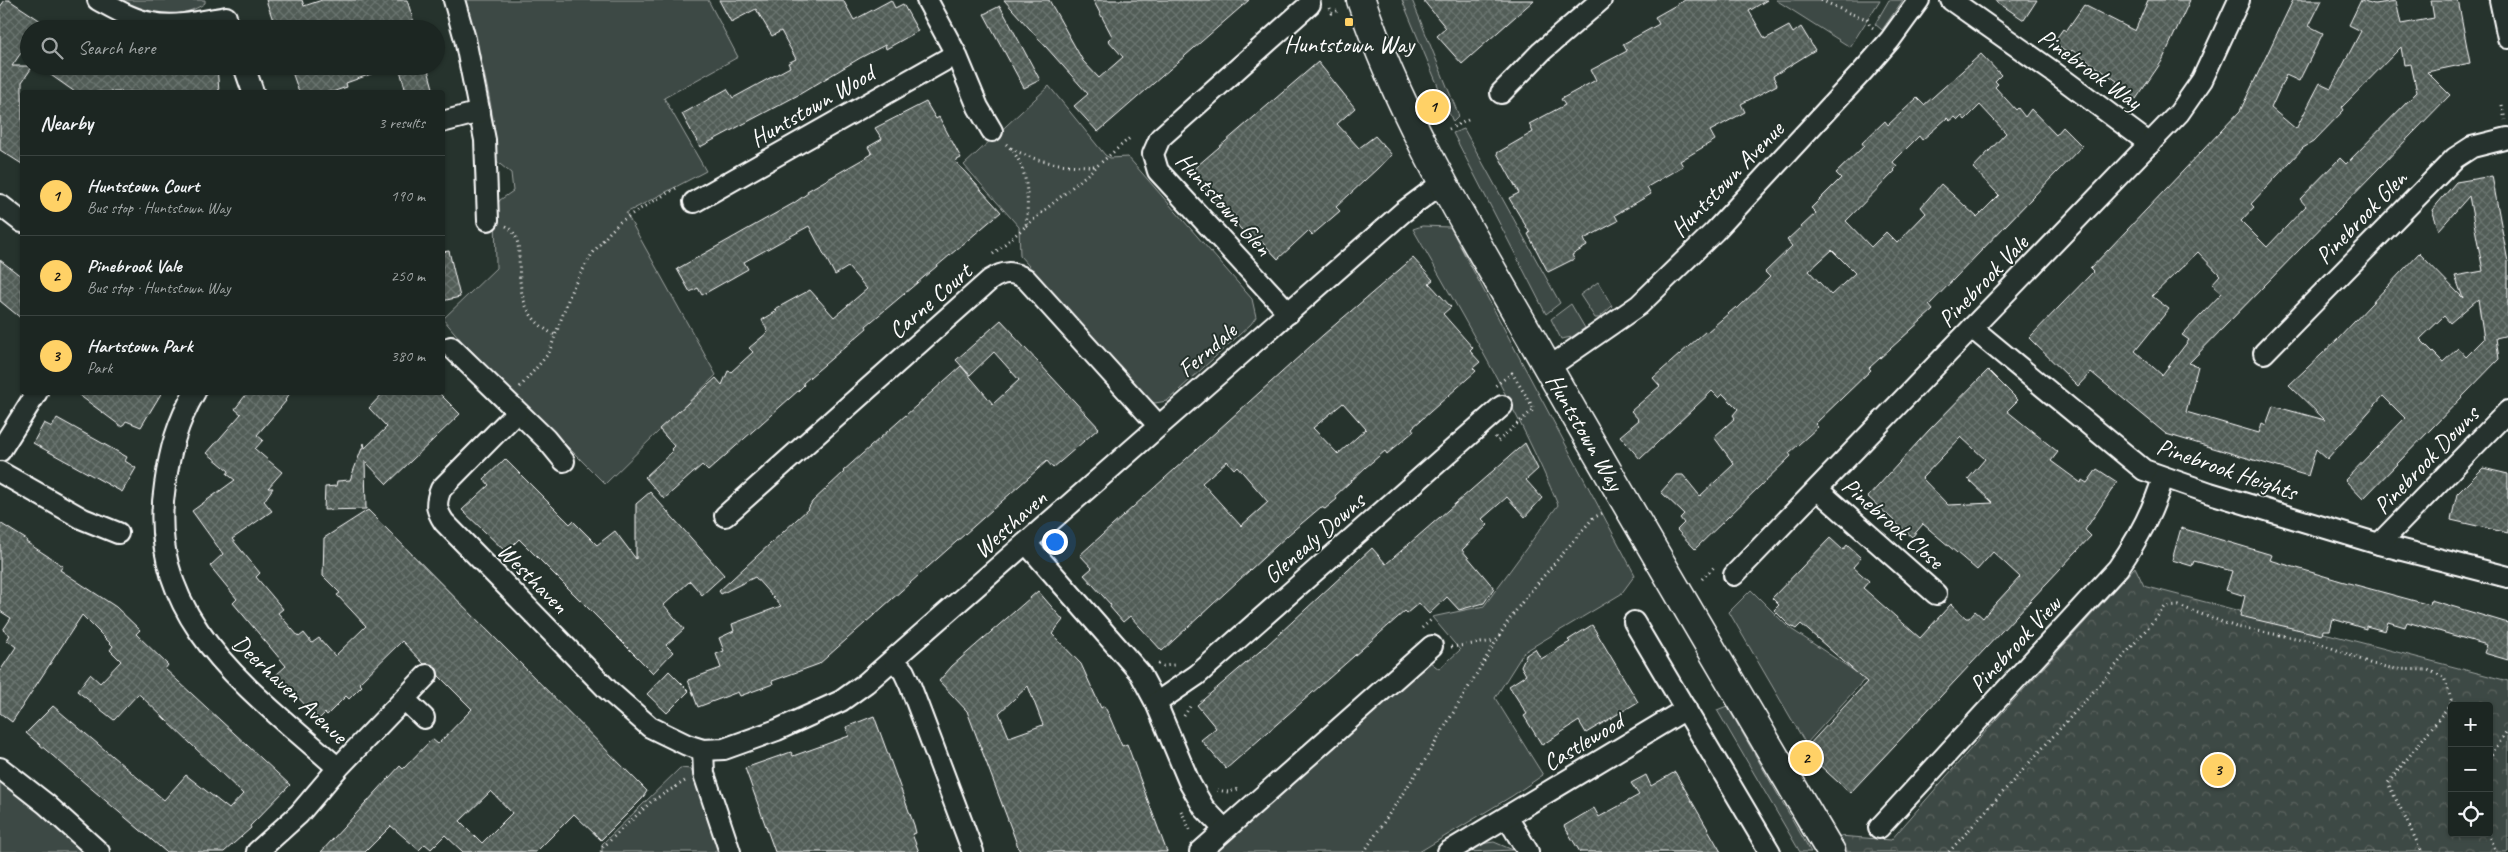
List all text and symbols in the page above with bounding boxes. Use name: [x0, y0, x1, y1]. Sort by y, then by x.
marker: Huntstown Way: [1343, 16, 1355, 28]
search box: [20, 20, 445, 75]
street label: Pinebrook Way: [2033, 22, 2149, 118]
place label: Huntstown Way: [1284, 29, 1416, 59]
icon: search: [38, 34, 66, 62]
text: Search here: [78, 36, 155, 60]
street label: Huntstown Wood: [745, 57, 883, 154]
pin: 1: [1417, 88, 1449, 126]
text: Nearby: [40, 110, 93, 136]
text: 3 results: [378, 113, 425, 133]
street label: Huntstown Avenue: [1664, 113, 1791, 243]
street label: Huntstown Glen: [1170, 146, 1279, 262]
street label: Pinebrook Glen: [2309, 163, 2414, 270]
text: Huntstown Court: [87, 174, 199, 198]
text: 1: [52, 186, 60, 206]
text: 190 m: [391, 186, 425, 206]
text: Bus stop · Huntstown Way: [87, 198, 230, 218]
street label: Pinebrook Vale: [1932, 227, 2036, 334]
text: Pinebrook Vale: [87, 254, 182, 278]
street label: Carne Court: [882, 255, 979, 345]
text: 2: [52, 266, 60, 286]
text: 250 m: [391, 266, 425, 286]
text: Bus stop · Huntstown Way: [87, 278, 230, 298]
street label: Ferndale: [1171, 315, 1244, 384]
text: Hartstown Park: [87, 334, 193, 358]
text: 3: [52, 346, 60, 366]
text: 380 m: [391, 346, 425, 366]
text: Park: [87, 358, 112, 378]
street label: Huntstown Way: [1539, 368, 1631, 497]
street label: Pinebrook Downs: [2367, 398, 2487, 520]
street label: Pinebrook Heights: [2153, 431, 2303, 508]
street label: Pinebrook Close: [1836, 471, 1952, 577]
street label: Westhaven: [967, 483, 1053, 565]
street label: Glenealy Downs: [1257, 484, 1373, 590]
your location: [1042, 529, 1068, 555]
street label: Westhaven: [491, 536, 575, 620]
street label: Pinebrook View: [1963, 588, 2068, 699]
street label: Deerhaven Avenue: [226, 628, 355, 751]
map controls: [2448, 702, 2493, 837]
button: +: [2448, 702, 2493, 747]
street label: Castlewood: [1537, 704, 1632, 778]
pin: 2: [1790, 739, 1822, 777]
button: −: [2448, 747, 2493, 792]
pin: 3: [2202, 751, 2234, 789]
button: locate: [2448, 792, 2493, 837]

